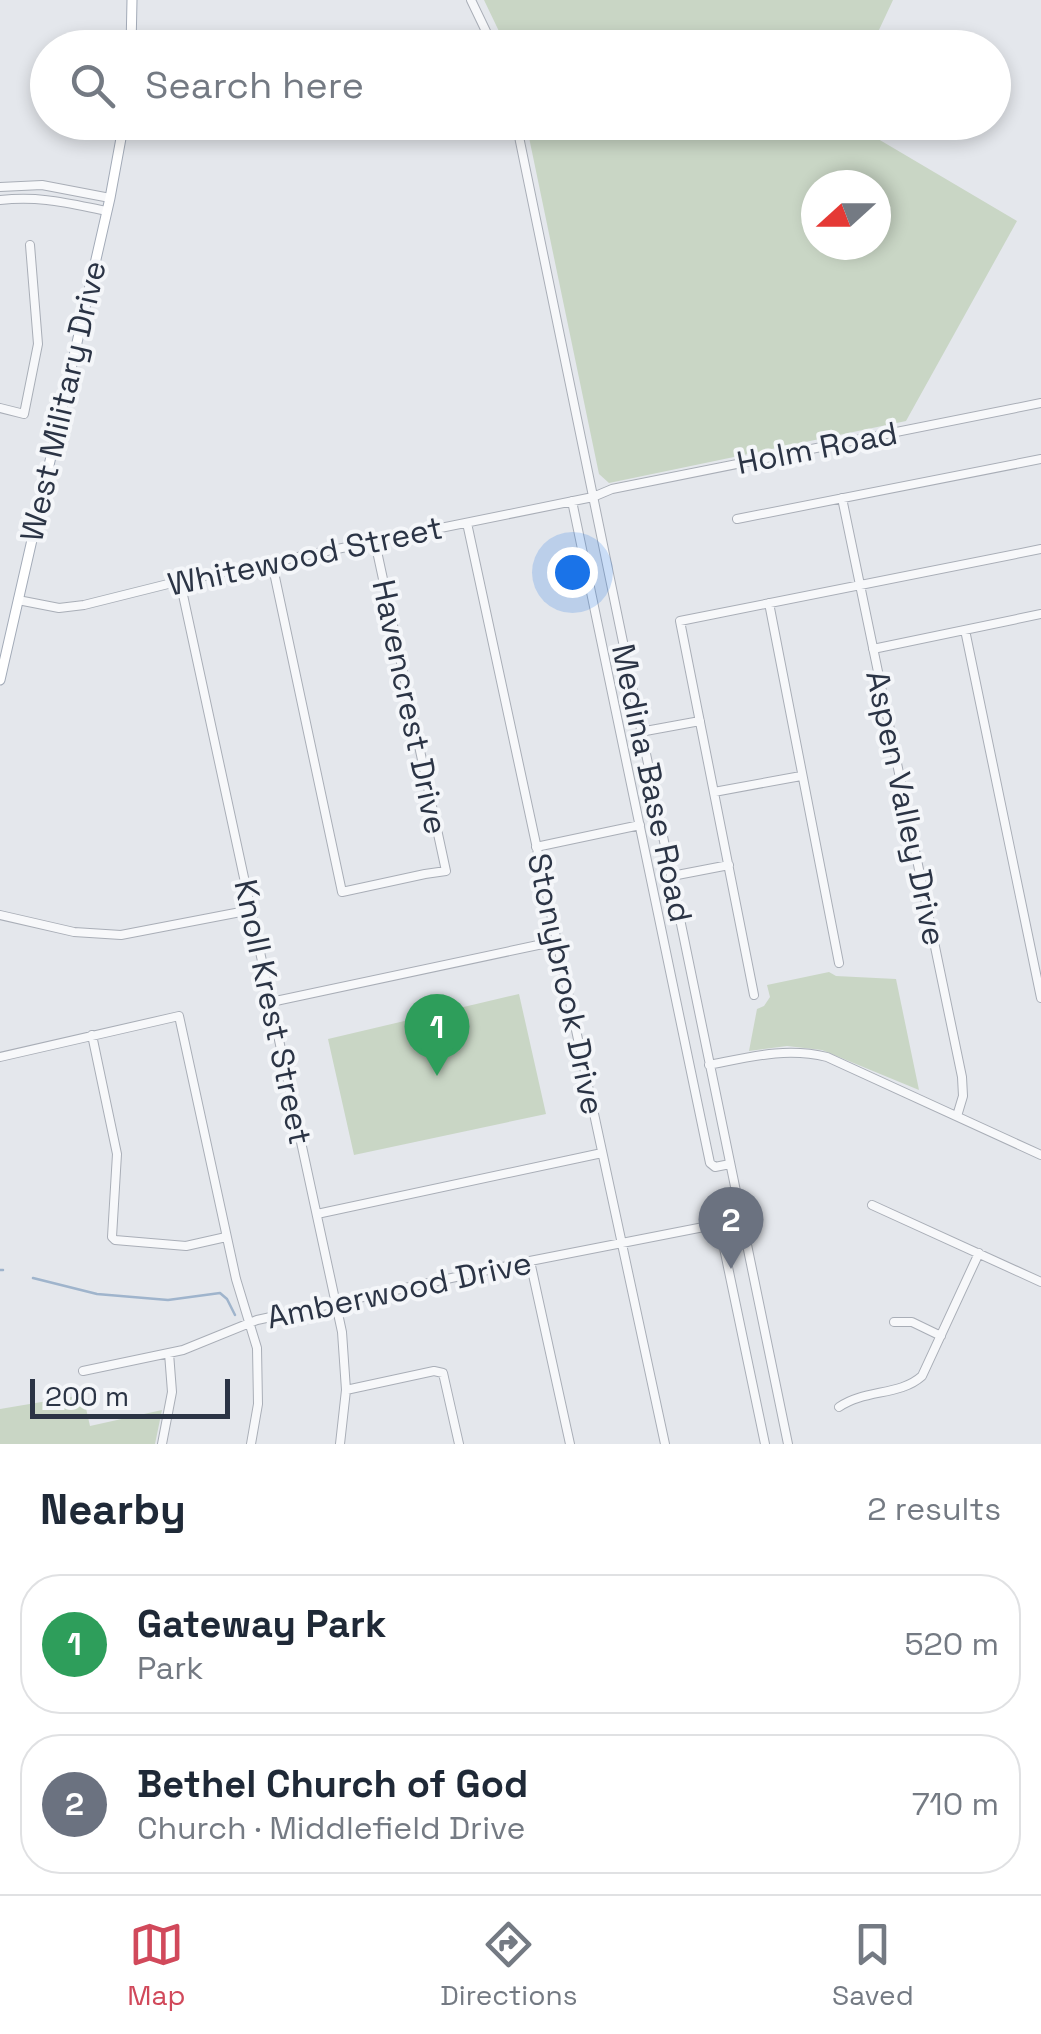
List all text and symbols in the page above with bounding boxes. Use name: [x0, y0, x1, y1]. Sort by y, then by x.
search box: [30, 30, 1011, 140]
icon: search: [65, 58, 120, 113]
text: Search here: [145, 61, 364, 109]
north arrow: [801, 170, 891, 260]
street label: West Military Drive: [11, 257, 115, 545]
street label: Holm Road: [733, 413, 901, 483]
street label: Whitewood Street: [164, 507, 446, 605]
your location: [547, 547, 598, 598]
street label: Havencrest Drive: [363, 576, 457, 838]
street label: Medina Base Road: [603, 640, 701, 926]
street label: Aspen Valley Drive: [857, 667, 955, 949]
street label: Stonybrook Drive: [519, 850, 613, 1118]
street label: Knoll Krest Street: [225, 876, 321, 1148]
pin: 1: [404, 994, 470, 1076]
pin: 2: [698, 1186, 764, 1269]
street label: Amberwood Drive: [263, 1242, 535, 1338]
scale bar: [30, 1374, 230, 1418]
text: 200 m: [45, 1378, 129, 1414]
text: Nearby: [40, 1483, 186, 1536]
text: 2 results: [867, 1489, 1001, 1529]
text: Gateway Park: [137, 1600, 387, 1648]
text: 1: [67, 1624, 82, 1664]
text: 520 m: [905, 1624, 999, 1664]
text: Park: [137, 1648, 204, 1688]
text: Bethel Church of God: [137, 1760, 528, 1808]
text: 2: [65, 1784, 84, 1824]
text: 710 m: [912, 1784, 999, 1824]
text: Church · Middlefield Drive: [137, 1808, 526, 1848]
tab: Map: [127, 1917, 186, 2013]
tab: Directions: [440, 1917, 577, 2013]
tab: Saved: [832, 1917, 914, 2013]

